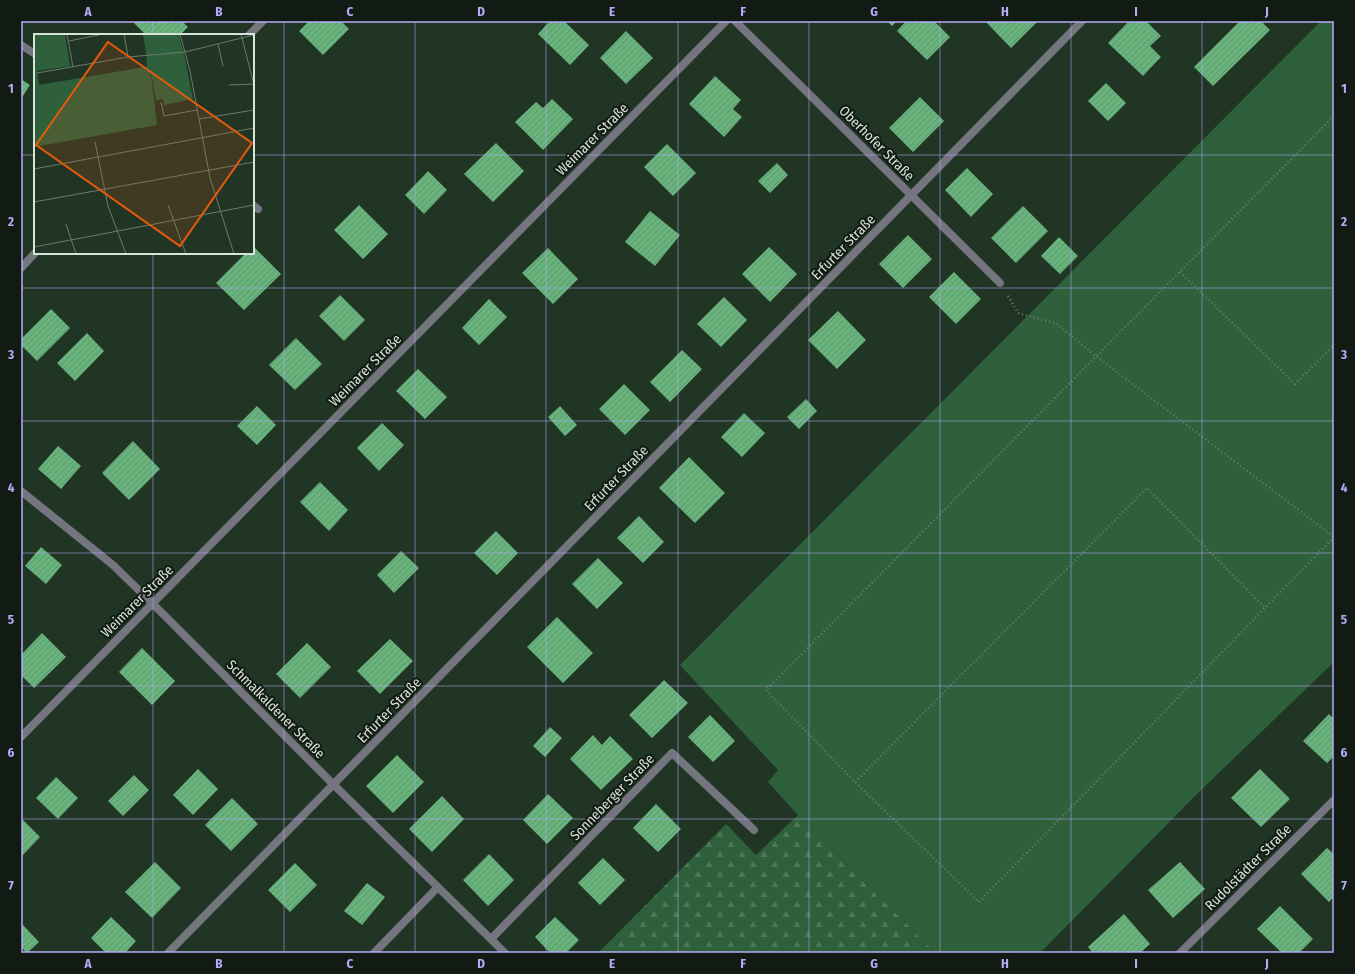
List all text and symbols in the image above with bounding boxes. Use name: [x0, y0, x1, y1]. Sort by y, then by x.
text: A: [83, 4, 92, 19]
text: B: [215, 4, 223, 19]
text: C: [347, 4, 354, 19]
text: D: [477, 4, 485, 19]
text: E: [609, 4, 615, 19]
text: F: [740, 4, 746, 19]
text: G: [870, 4, 878, 19]
text: H: [1001, 4, 1009, 19]
text: I: [1134, 4, 1138, 19]
text: J: [1264, 4, 1269, 19]
inset map: [34, 34, 254, 254]
text: 1: [8, 81, 14, 96]
text: 1: [1341, 81, 1347, 96]
street label: Weimarer Straße: [553, 100, 632, 179]
street label: Oberhofer Straße: [836, 102, 918, 185]
street label: Erfurter Straße: [808, 211, 879, 284]
text: 2: [7, 214, 14, 229]
text: 2: [1340, 214, 1347, 229]
street label: Weimarer Straße: [326, 331, 405, 410]
text: 3: [7, 347, 14, 362]
text: 3: [1340, 347, 1347, 362]
street label: Erfurter Straße: [581, 442, 652, 515]
text: 4: [8, 480, 15, 495]
text: 4: [1341, 480, 1348, 495]
street label: Weimarer Straße: [98, 562, 177, 641]
text: 5: [8, 612, 14, 627]
text: 5: [1341, 612, 1347, 627]
street label: Schmalkaldener Straße: [223, 657, 328, 762]
street label: Erfurter Straße: [354, 674, 425, 747]
text: 6: [8, 745, 15, 760]
text: 6: [1341, 745, 1348, 760]
street label: Sonneberger Straße: [567, 750, 658, 844]
street label: Rudolstädter Straße: [1202, 821, 1295, 914]
text: 7: [8, 878, 14, 893]
text: 7: [1341, 878, 1347, 893]
text: A: [83, 956, 92, 971]
text: B: [215, 956, 223, 971]
text: C: [347, 956, 354, 971]
text: D: [477, 956, 485, 971]
text: E: [609, 956, 615, 971]
text: F: [740, 956, 746, 971]
text: G: [870, 956, 878, 971]
text: H: [1001, 956, 1009, 971]
text: I: [1134, 956, 1138, 971]
text: J: [1264, 956, 1269, 971]

